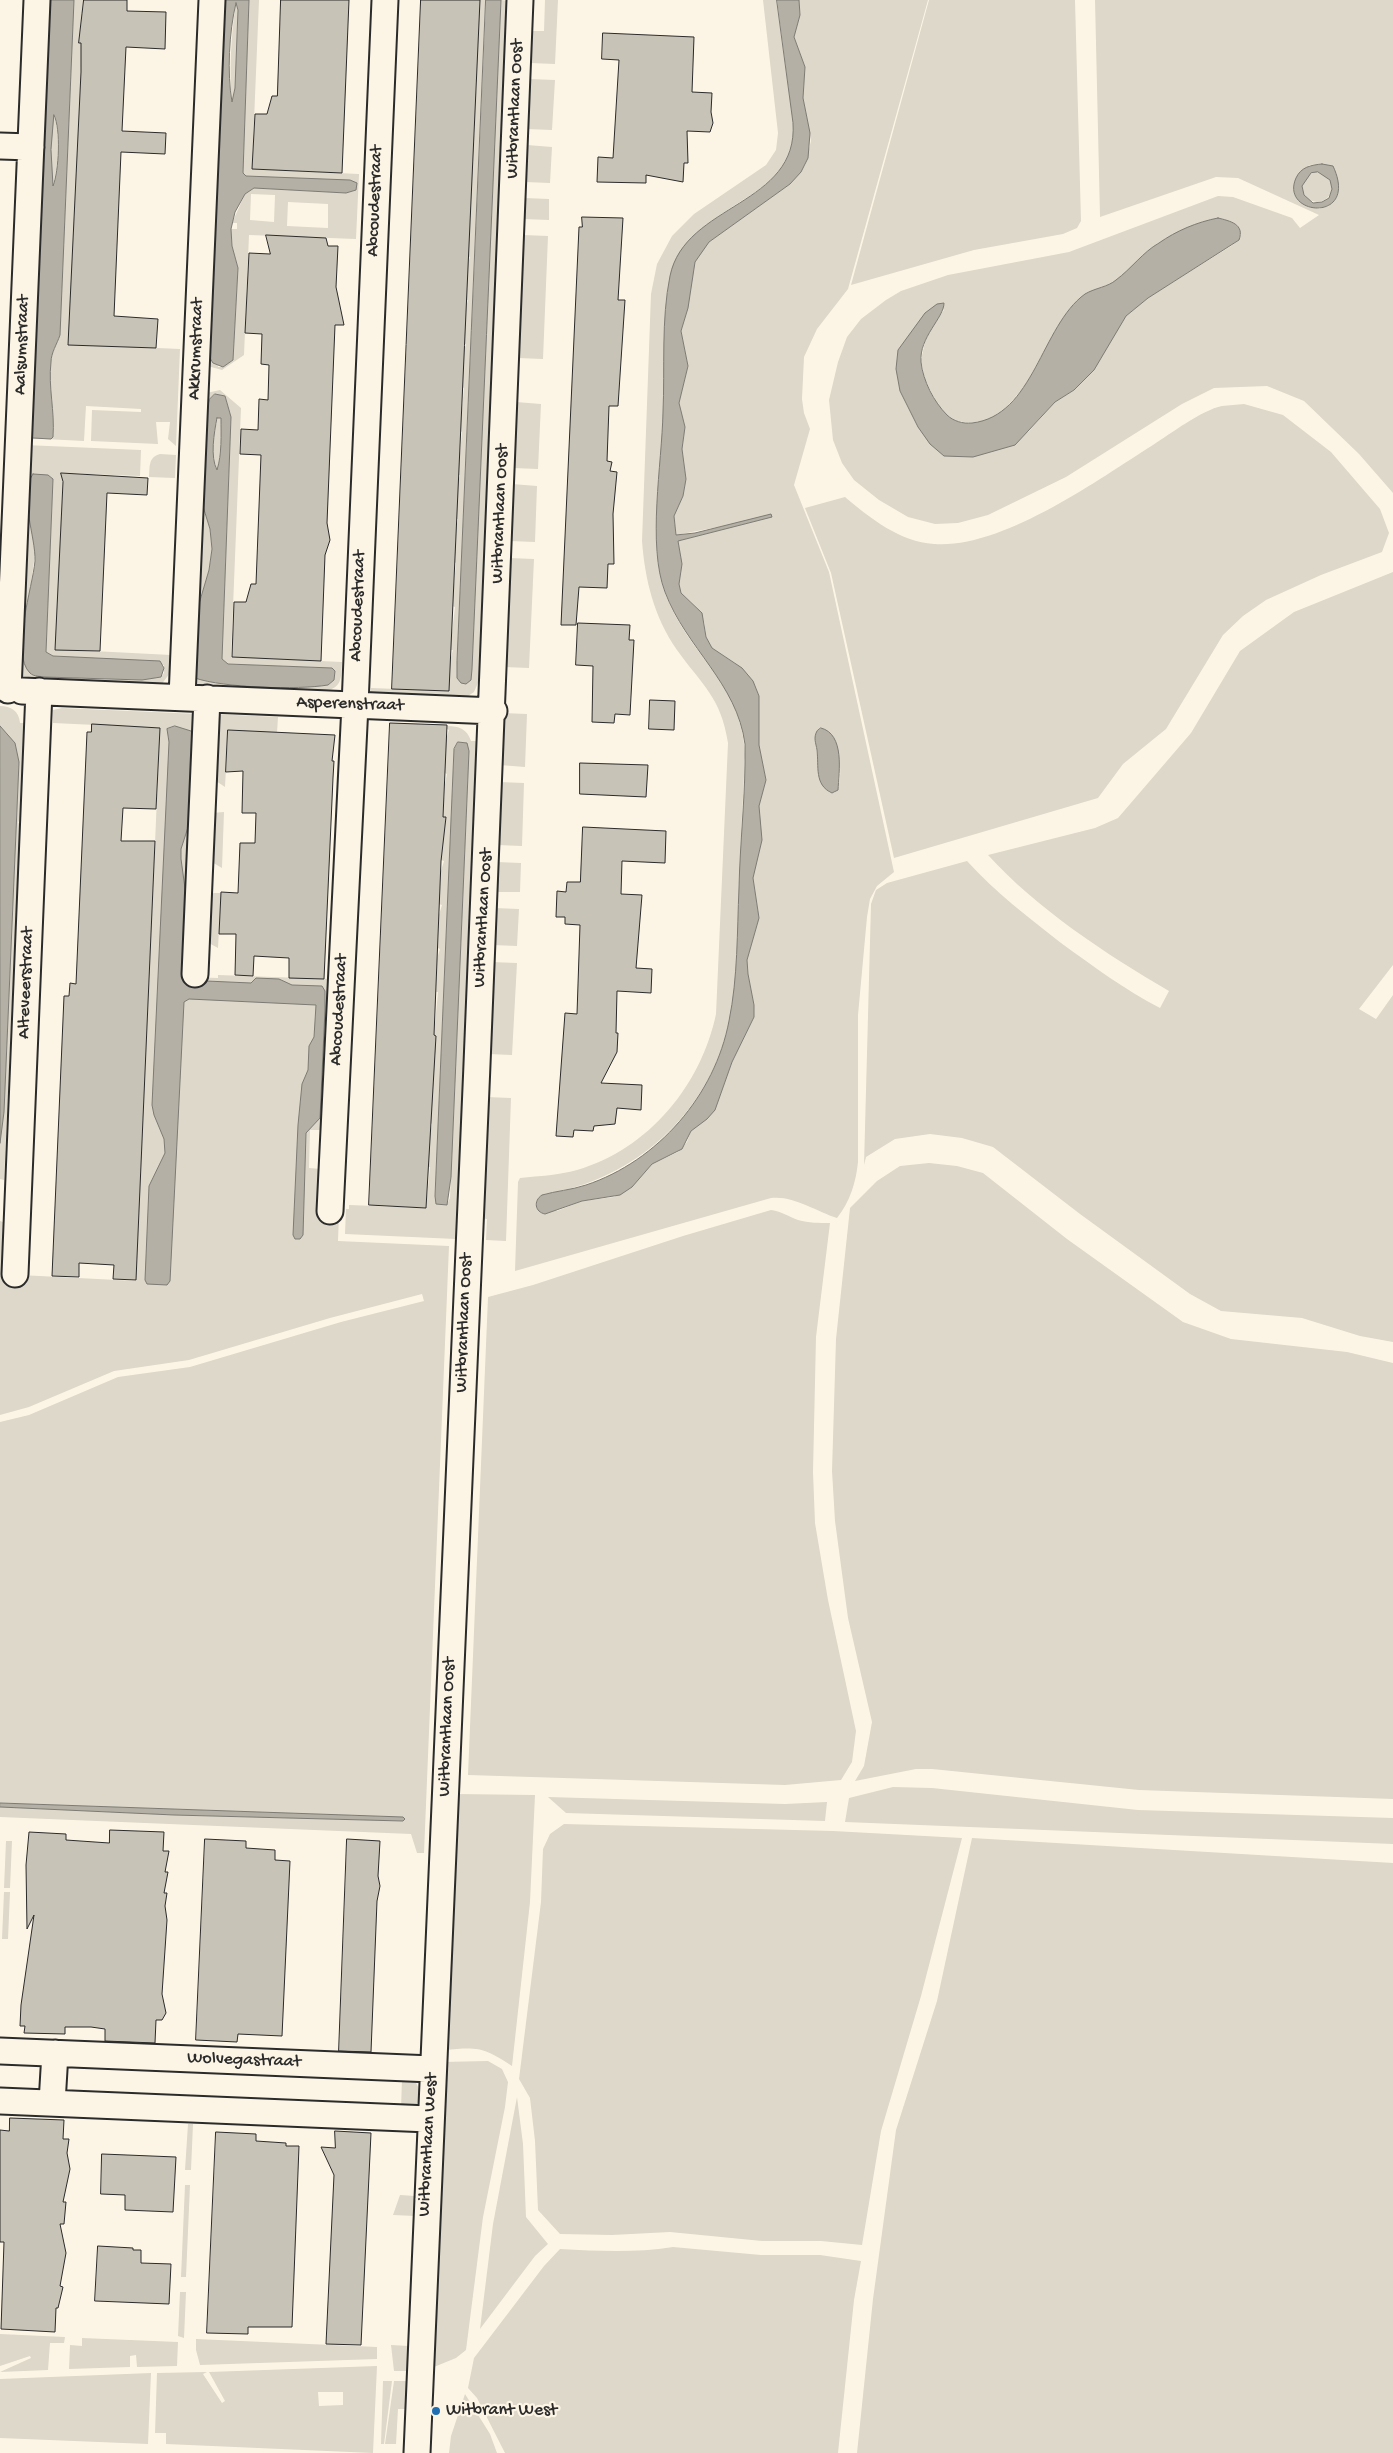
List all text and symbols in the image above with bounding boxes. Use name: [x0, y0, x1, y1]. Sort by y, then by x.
street label: Witbrantlaan Oost: [503, 39, 529, 179]
street label: Abcoudestraat: [363, 145, 389, 257]
street label: Aalsumstraat: [10, 295, 36, 395]
street label: Akkrumstraat: [184, 298, 210, 400]
street label: Witbrantlaan Oost: [488, 444, 514, 584]
street label: Abcoudestraat: [346, 550, 372, 662]
street label: Asperenstraat: [296, 692, 404, 718]
street label: Witbrantlaan Oost: [470, 848, 498, 988]
street label: Alteveerstraat: [14, 927, 40, 1039]
street label: Abcoudestraat: [326, 954, 354, 1066]
street label: Witbrantlaan Oost: [452, 1253, 478, 1393]
street label: Witbrantlaan Oost: [435, 1657, 461, 1797]
street label: Wolvegastraat: [187, 2048, 301, 2074]
street label: Witbrantlaan West: [414, 2073, 444, 2217]
place label: Witbrant West: [446, 2400, 557, 2422]
marker: Witbrant West: [430, 2405, 442, 2417]

